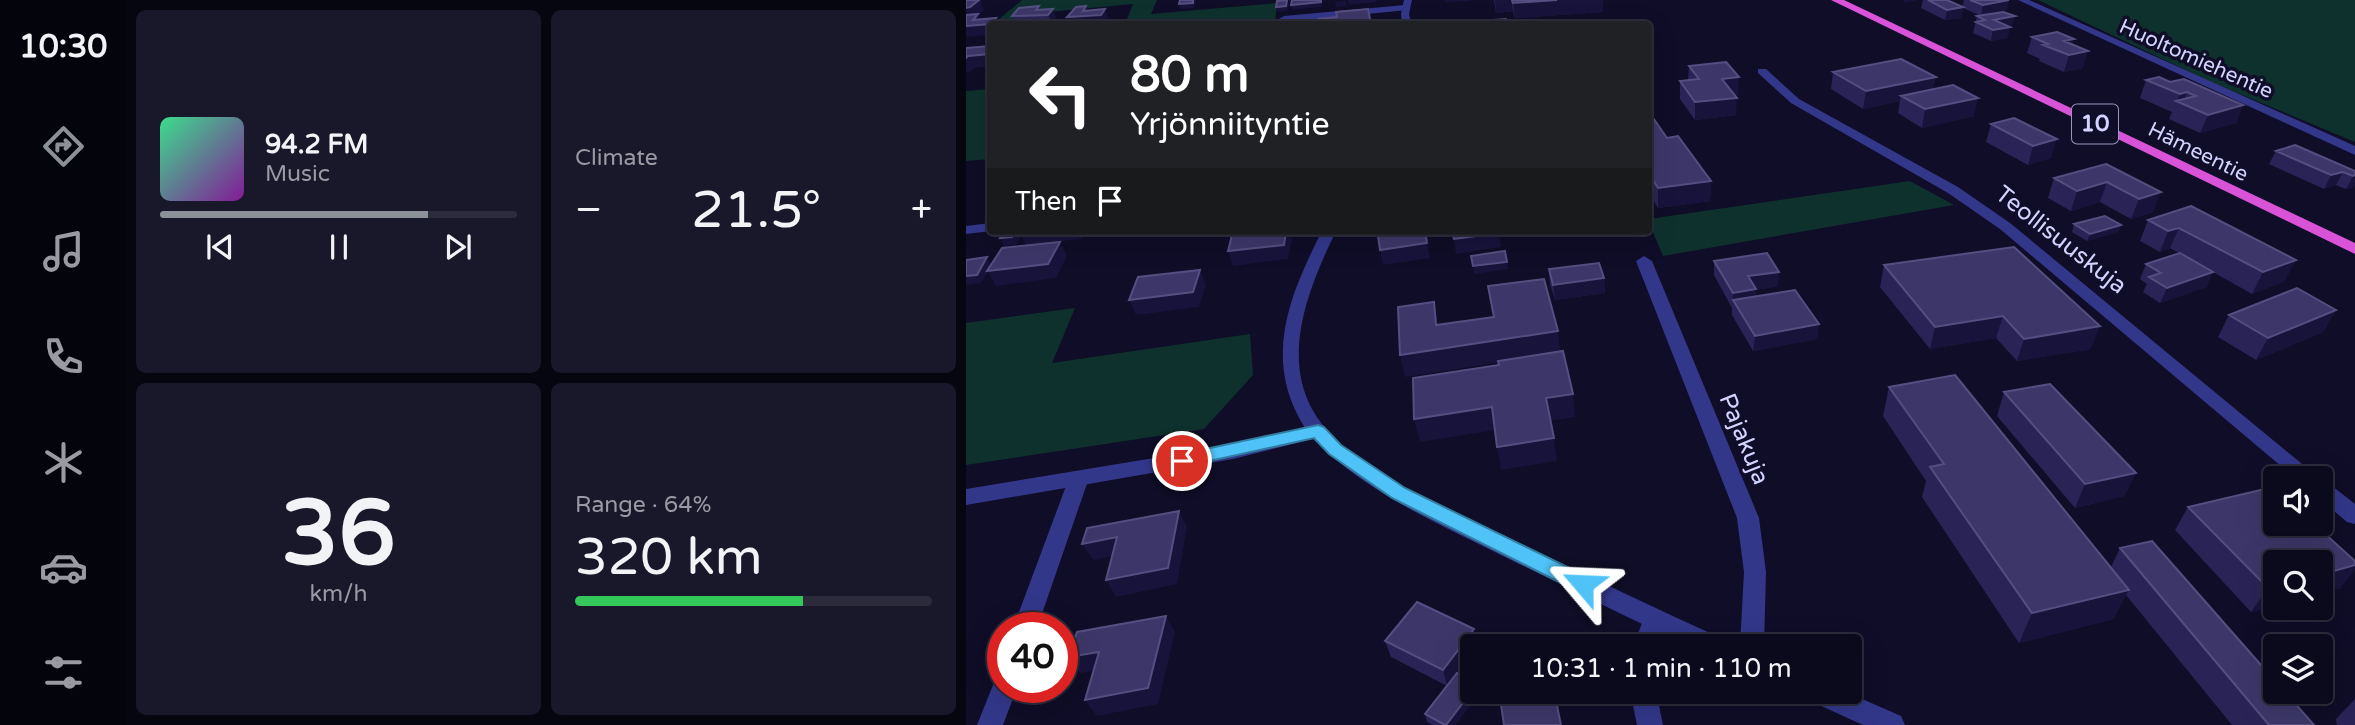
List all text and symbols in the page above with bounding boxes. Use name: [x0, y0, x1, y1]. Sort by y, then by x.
street label: Huoltomiehentie: [2115, 14, 2277, 104]
text: 10:30: [19, 28, 107, 66]
text: 80 m: [1130, 46, 1249, 105]
icon: left: [1015, 49, 1106, 140]
road number: 10: [2072, 105, 2118, 144]
text: Yrjönniityntie: [1130, 106, 1330, 144]
street label: Hämeentie: [2144, 117, 2252, 187]
icon: directions: [39, 122, 88, 171]
text: 94.2 FM: [265, 129, 368, 160]
text: Climate: [575, 144, 658, 172]
text: Music: [265, 160, 330, 188]
text: 21.5°: [691, 179, 821, 242]
street label: Teollisuuskuja: [1990, 180, 2132, 300]
icon: arrive: [1091, 182, 1129, 220]
text: Then: [1015, 186, 1077, 217]
text: −: [575, 187, 602, 233]
text: +: [911, 187, 932, 233]
icon: music: [39, 227, 88, 276]
icon: previous: [201, 228, 239, 266]
icon: pause: [320, 228, 358, 266]
icon: next: [439, 228, 477, 266]
icon: phone: [39, 332, 88, 381]
street label: Pajakuja: [1713, 389, 1775, 489]
pin: [1152, 431, 1212, 491]
icon: climate: [39, 438, 88, 487]
icon: arrive: [1163, 442, 1201, 480]
map controls: [2263, 466, 2333, 704]
button: sound: [2263, 466, 2333, 536]
text: 36: [281, 479, 396, 589]
text: Range · 64%: [575, 491, 711, 519]
text: 320 km: [575, 526, 763, 589]
icon: car: [39, 543, 88, 592]
position arrow: [1546, 547, 1620, 621]
button: search: [2263, 550, 2333, 620]
text: km/h: [310, 580, 367, 608]
speed limit sign: 40: [987, 612, 1078, 703]
button: layers: [2263, 634, 2333, 704]
icon: filters: [39, 648, 88, 697]
text: 10:31 · 1 min · 110 m: [1530, 653, 1792, 684]

